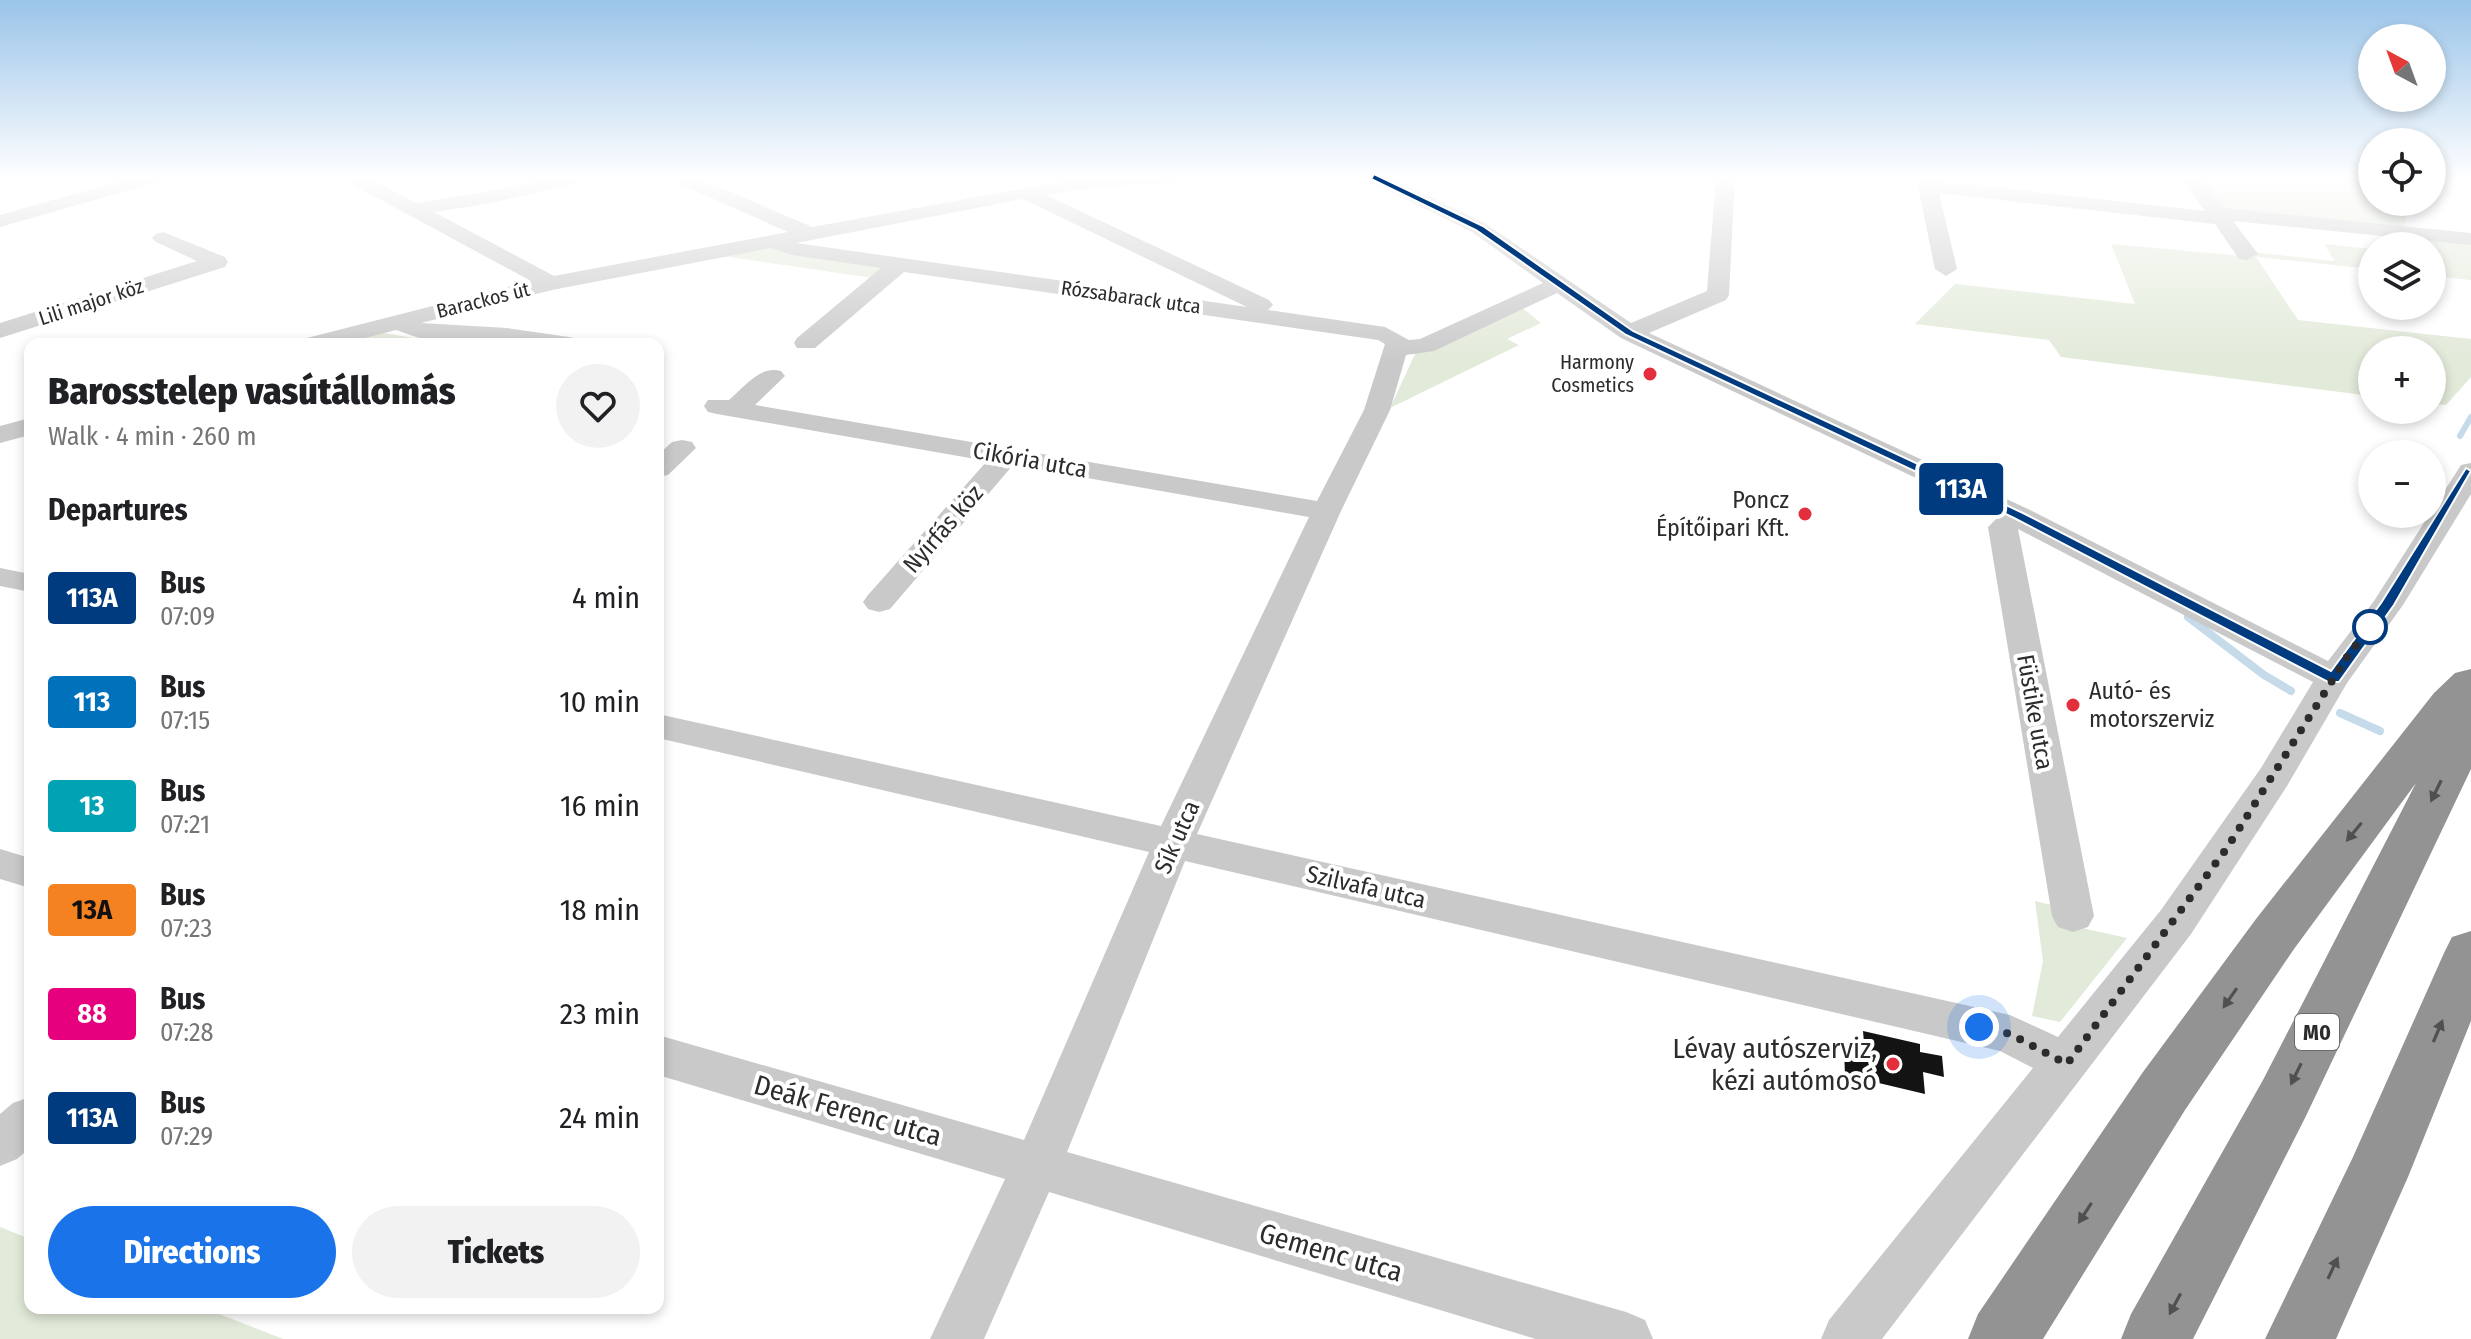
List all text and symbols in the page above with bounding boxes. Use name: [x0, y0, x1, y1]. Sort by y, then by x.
north arrow: [2358, 24, 2446, 112]
map controls: [2358, 24, 2446, 528]
button: locate: [2358, 128, 2446, 216]
button: layers: [2358, 232, 2446, 320]
street label: Lili major köz: [36, 274, 146, 330]
street label: Rózsabarack utca: [1060, 275, 1202, 319]
street label: Barackos út: [434, 277, 533, 323]
button: +: [2358, 336, 2446, 424]
place label: Harmony Cosmetics: [1551, 350, 1634, 397]
button: heart: [556, 364, 640, 448]
marker: Harmony Cosmetics: [1641, 365, 1659, 383]
text: Barosstelep vasútállomás: [48, 368, 455, 414]
text: Walk · 4 min · 260 m: [48, 421, 257, 452]
street label: Cikória utca: [971, 436, 1089, 484]
button: −: [2358, 440, 2446, 528]
line badge: 113A: [1905, 463, 2017, 515]
text: 113A: [1935, 472, 1987, 505]
street label: Nyírfás köz: [897, 479, 989, 579]
place label: Poncz Építőipari Kft.: [1656, 486, 1789, 542]
text: Departures: [48, 492, 188, 528]
marker: Poncz Építőipari Kft.: [1796, 505, 1814, 523]
text: Bus: [160, 565, 205, 601]
text: 4 min: [572, 580, 640, 616]
text: 113A: [66, 581, 118, 614]
text: 07:09: [160, 601, 215, 632]
unlabelled marker: [2353, 610, 2387, 644]
street label: Füstike utca: [2011, 652, 2059, 772]
text: Bus: [160, 669, 205, 705]
place label: Autó- és motorszerviz: [2089, 677, 2214, 733]
text: 10 min: [559, 684, 640, 720]
text: 113: [74, 685, 110, 718]
marker: Autó- és motorszerviz: [2064, 696, 2082, 714]
text: 07:15: [160, 705, 210, 736]
text: Bus: [160, 773, 205, 809]
one-way arrow: [2430, 779, 2443, 802]
text: 16 min: [560, 788, 640, 824]
text: 13: [79, 789, 105, 822]
street label: Sík utca: [1149, 796, 1205, 878]
text: 07:21: [160, 809, 210, 840]
one-way arrow: [2346, 822, 2362, 842]
street label: Szilvafa utca: [1304, 860, 1428, 914]
text: Bus: [160, 877, 205, 913]
text: 18 min: [560, 892, 640, 928]
text: 13A: [72, 893, 112, 926]
text: 07:23: [160, 913, 212, 944]
text: Bus: [160, 981, 205, 1017]
one-way arrow: [2223, 987, 2238, 1008]
text: 23 min: [560, 996, 640, 1032]
text: 88: [77, 997, 107, 1030]
your location: [1959, 1007, 1999, 1047]
road number: M0: [2295, 1014, 2339, 1050]
text: 07:28: [160, 1017, 214, 1048]
one-way arrow: [2432, 1019, 2445, 1043]
place label: Lévay autószerviz, kézi autómosó: [1672, 1032, 1877, 1097]
marker: Lévay autószerviz, kézi autómosó: [1884, 1055, 1902, 1073]
one-way arrow: [2289, 1062, 2303, 1085]
street label: Deák Ferenc utca: [750, 1068, 945, 1153]
text: Bus: [160, 1085, 205, 1121]
text: 24 min: [559, 1100, 640, 1136]
text: 113A: [66, 1101, 118, 1134]
text: 07:29: [160, 1121, 213, 1152]
one-way arrow: [2078, 1202, 2092, 1224]
button: Directions: [48, 1206, 336, 1298]
button: Tickets: [352, 1206, 640, 1298]
street label: Gemenc utca: [1255, 1216, 1406, 1289]
one-way arrow: [2326, 1257, 2340, 1280]
one-way arrow: [2168, 1292, 2181, 1315]

